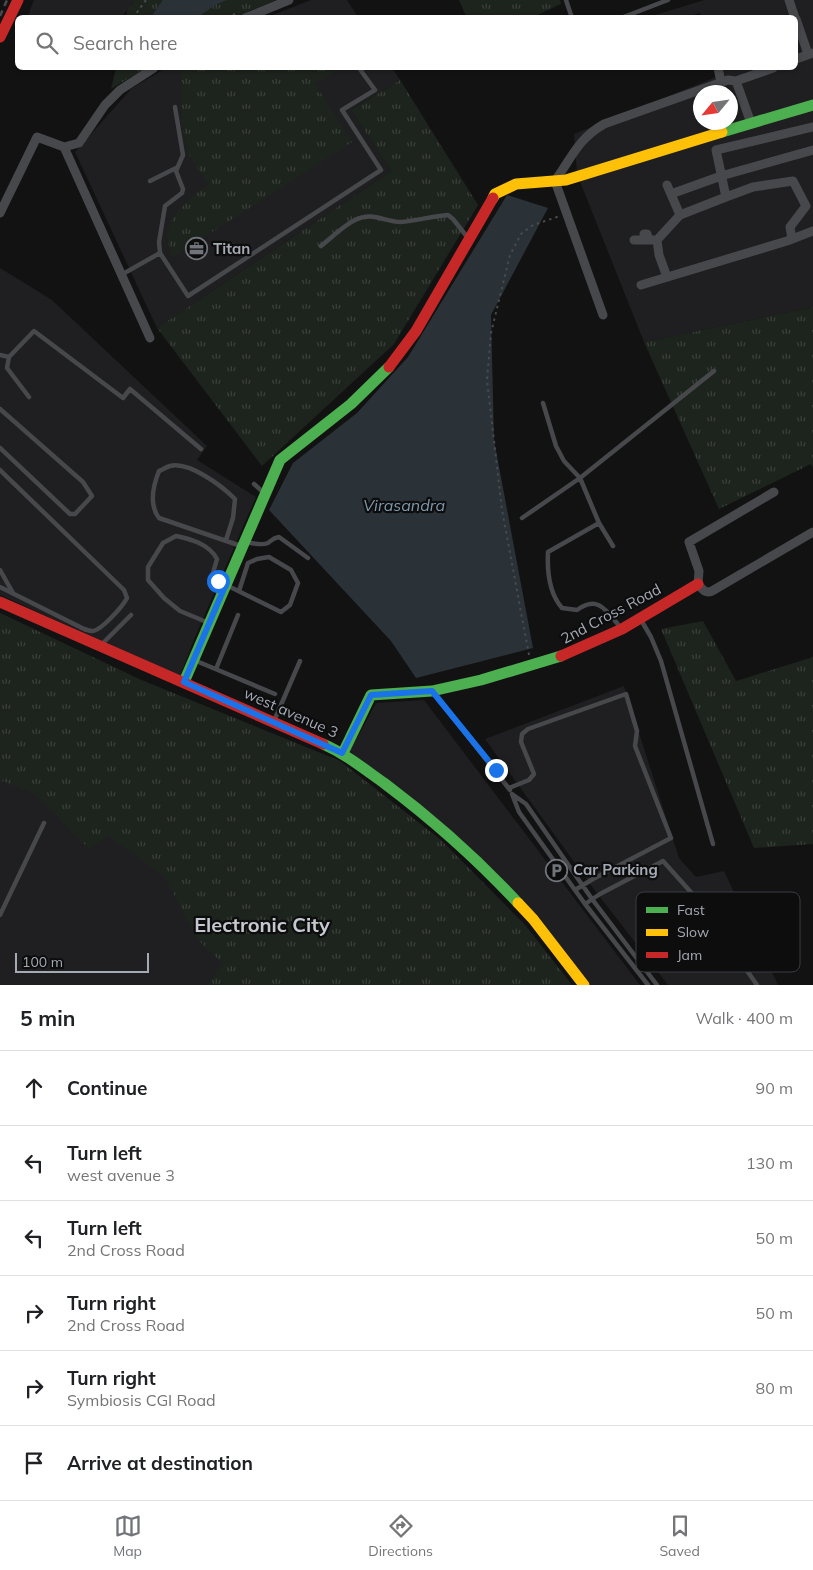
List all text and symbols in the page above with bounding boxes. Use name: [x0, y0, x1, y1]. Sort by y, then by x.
search box: [15, 15, 798, 70]
icon: search: [33, 29, 61, 57]
text: Search here: [73, 31, 177, 55]
north arrow: [693, 85, 738, 130]
office icon: Titan: [185, 237, 209, 261]
place label: Titan: [213, 239, 250, 258]
water label: Virasandra: [363, 495, 445, 515]
route start: [207, 570, 230, 593]
street label: 2nd Cross Road: [558, 579, 664, 648]
street label: west avenue 3: [241, 683, 341, 742]
route end: [485, 759, 508, 782]
parking icon: Car Parking: [545, 858, 569, 882]
place label: Car Parking: [573, 860, 658, 879]
legend: [636, 892, 800, 972]
text: Fast: [677, 901, 705, 919]
district label: Electronic City: [194, 912, 330, 937]
text: Slow: [677, 923, 709, 941]
text: Jam: [677, 946, 702, 964]
scale bar: [15, 950, 149, 973]
text: 100 m: [22, 953, 63, 971]
text: 5 min: [20, 1005, 75, 1031]
text: Walk · 400 m: [695, 1008, 793, 1028]
icon: ahead: [20, 1074, 48, 1102]
text: Continue: [67, 1076, 147, 1100]
text: 90 m: [756, 1078, 793, 1098]
text: Turn left: [67, 1141, 142, 1165]
icon: left: [20, 1149, 48, 1177]
text: 130 m: [746, 1153, 793, 1173]
text: west avenue 3: [67, 1165, 175, 1185]
text: Turn left: [67, 1216, 142, 1240]
icon: left: [20, 1224, 48, 1252]
text: 50 m: [756, 1228, 793, 1248]
text: 2nd Cross Road: [67, 1240, 185, 1260]
text: Turn right: [67, 1291, 156, 1315]
icon: right: [20, 1299, 48, 1327]
text: 50 m: [756, 1303, 793, 1323]
text: 2nd Cross Road: [67, 1315, 185, 1335]
text: Turn right: [67, 1366, 156, 1390]
icon: right: [20, 1374, 48, 1402]
text: 80 m: [756, 1378, 793, 1398]
text: Symbiosis CGI Road: [67, 1390, 216, 1410]
icon: arrive: [20, 1449, 48, 1477]
text: Arrive at destination: [67, 1451, 253, 1475]
tab: Map: [113, 1512, 142, 1560]
tab: Directions: [368, 1512, 433, 1560]
tab: Saved: [659, 1512, 700, 1560]

